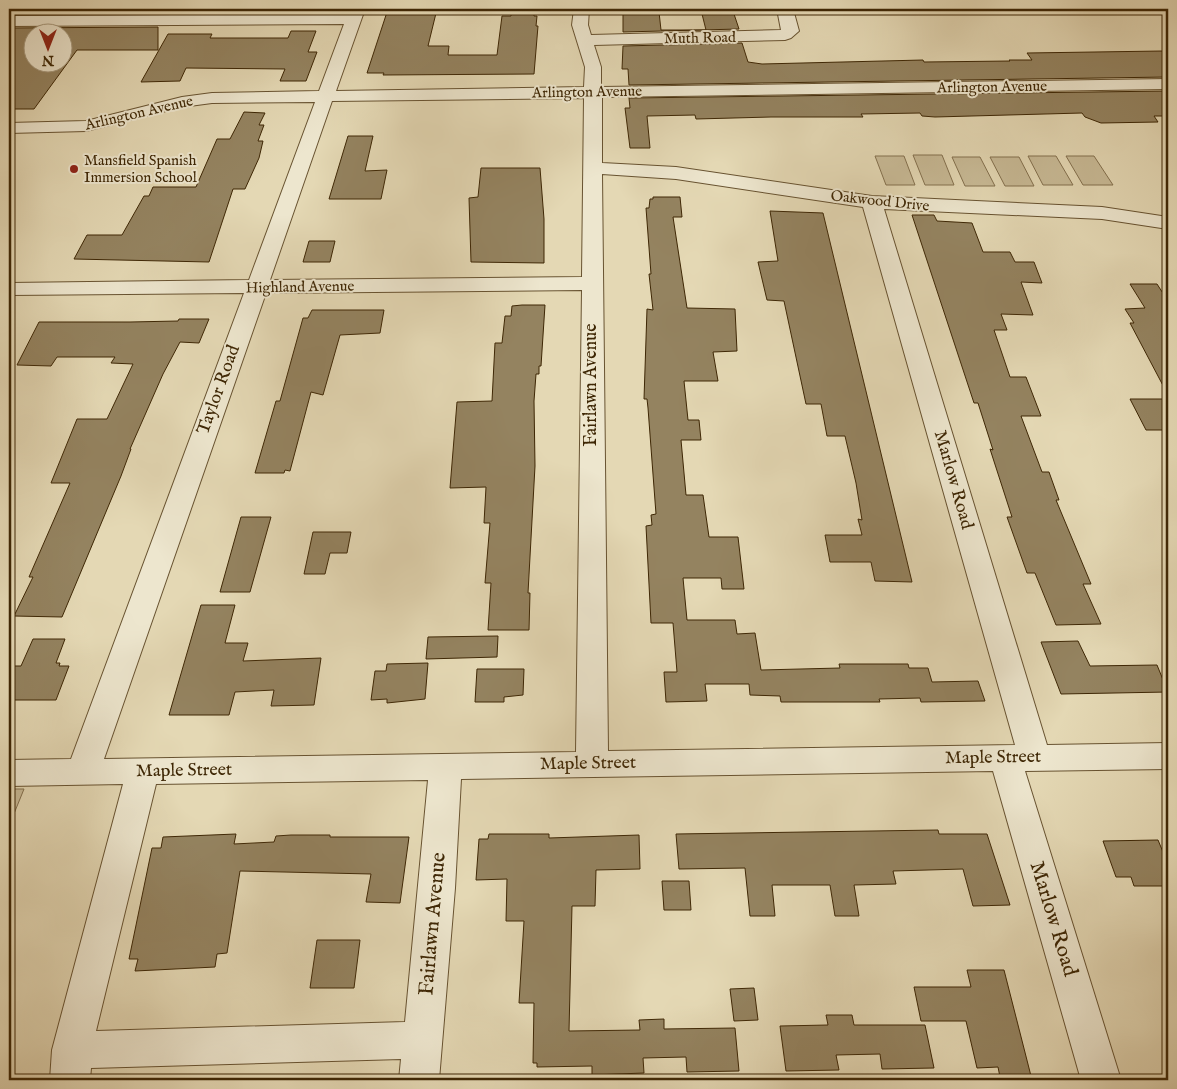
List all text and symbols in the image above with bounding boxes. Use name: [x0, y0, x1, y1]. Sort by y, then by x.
north arrow: [22, 22, 72, 72]
street label: Muth Road: [664, 28, 737, 48]
text: N: [42, 51, 55, 69]
street label: Arlington Avenue: [936, 77, 1047, 97]
street label: Arlington Avenue: [531, 82, 642, 102]
street label: Arlington Avenue: [82, 91, 195, 135]
place label: Mansfield Spanish Immersion School: [84, 151, 198, 187]
marker: Mansfield Spanish Immersion School: [68, 163, 80, 175]
street label: Oakwood Drive: [830, 186, 930, 216]
street label: Highland Avenue: [245, 277, 355, 297]
street label: Fairlawn Avenue: [580, 323, 603, 447]
street label: Taylor Road: [192, 342, 246, 438]
street label: Marlow Road: [928, 428, 978, 533]
street label: Maple Street: [945, 746, 1041, 770]
street label: Maple Street: [540, 752, 636, 776]
street label: Maple Street: [136, 759, 232, 783]
street label: Fairlawn Avenue: [413, 851, 453, 997]
street label: Marlow Road: [1023, 858, 1084, 981]

